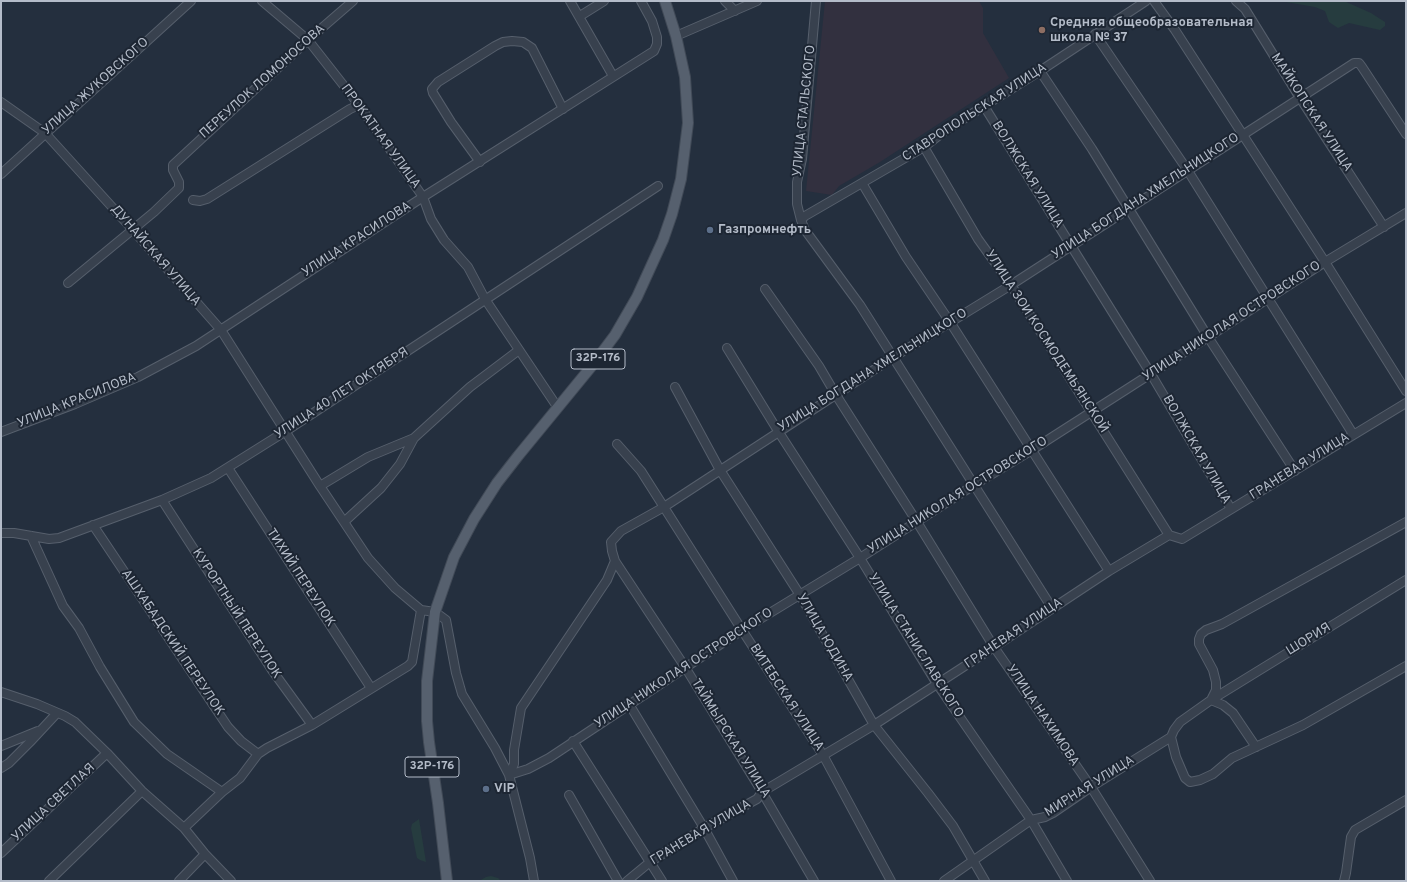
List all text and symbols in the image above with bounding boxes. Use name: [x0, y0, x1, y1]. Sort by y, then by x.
place label: Средняя общеобразовательная школа № 37: [1050, 15, 1253, 46]
street label: ПЕРЕУЛОК ЛОМОНОСОВА: [197, 22, 329, 142]
marker: Средняя общеобразовательная школа № 37: [1037, 25, 1047, 35]
street label: УЛИЦА ЖУКОВСКОГО: [40, 35, 152, 139]
street label: УЛИЦА СТАЛЬСКОГО: [790, 44, 820, 178]
street label: МАЙКОПСКАЯ УЛИЦА: [1267, 51, 1355, 175]
street label: СТАВРОПОЛЬСКАЯ УЛИЦА: [900, 60, 1050, 166]
street label: ПРОКАТНАЯ УЛИЦА: [337, 82, 423, 192]
street label: ВОЛЖСКАЯ УЛИЦА: [988, 119, 1066, 231]
street label: УЛИЦА БОГДАНА ХМЕЛЬНИЦКОГО: [1049, 130, 1243, 264]
street label: УЛИЦА КРАСИЛОВА: [300, 199, 414, 281]
street label: ДУНАЙСКАЯ УЛИЦА: [107, 202, 203, 310]
place label: Газпромнефть: [718, 222, 811, 238]
marker: Газпромнефть: [705, 225, 715, 235]
street label: УЛИЦА ЗОИ КОСМОДЕМЬЯНСКОЙ: [981, 248, 1111, 436]
street label: УЛИЦА НИКОЛАЯ ОСТРОВСКОГО: [1140, 258, 1324, 386]
street label: УЛИЦА БОГДАНА ХМЕЛЬНИЦКОГО: [775, 306, 971, 436]
street label: УЛИЦА 40 ЛЕТ ОКТЯБРЯ: [272, 345, 412, 443]
road number: 32Р-176: [571, 349, 625, 369]
street label: УЛИЦА КРАСИЛОВА: [15, 370, 139, 432]
street label: ВОЛЖСКАЯ УЛИЦА: [1158, 393, 1234, 507]
street label: ГРАНЕВАЯ УЛИЦА: [1247, 430, 1353, 504]
street label: УЛИЦА НИКОЛАЯ ОСТРОВСКОГО: [865, 434, 1051, 558]
street label: ТИХИЙ ПЕРЕУЛОК: [262, 526, 338, 630]
street label: КУРОРТНЫЙ ПЕРЕУЛОК: [188, 546, 284, 682]
street label: АШХАБАДСКИЙ ПЕРЕУЛОК: [117, 567, 227, 719]
street label: УЛИЦА СТАНИСЛАВСКОГО: [864, 571, 966, 721]
street label: УЛИЦА ЮДИНА: [792, 591, 856, 685]
street label: ГРАНЕВАЯ УЛИЦА: [962, 595, 1066, 673]
street label: УЛИЦА НИКОЛАЯ ОСТРОВСКОГО: [592, 605, 776, 733]
street label: ШОРИЯ: [1284, 620, 1334, 660]
street label: ВИТЕБСКАЯ УЛИЦА: [746, 642, 826, 754]
street label: УЛИЦА НАХИМОВА: [1002, 662, 1082, 770]
street label: ТАЙМЫРСКАЯ УЛИЦА: [687, 677, 773, 801]
street label: МИРНАЯ УЛИЦА: [1042, 753, 1138, 821]
road number: 32Р-176: [405, 757, 459, 777]
street label: УЛИЦА СВЕТЛАЯ: [9, 761, 99, 845]
place label: VIP: [494, 781, 515, 797]
marker: VIP: [481, 784, 491, 794]
street label: ГРАНЕВАЯ УЛИЦА: [648, 797, 754, 869]

